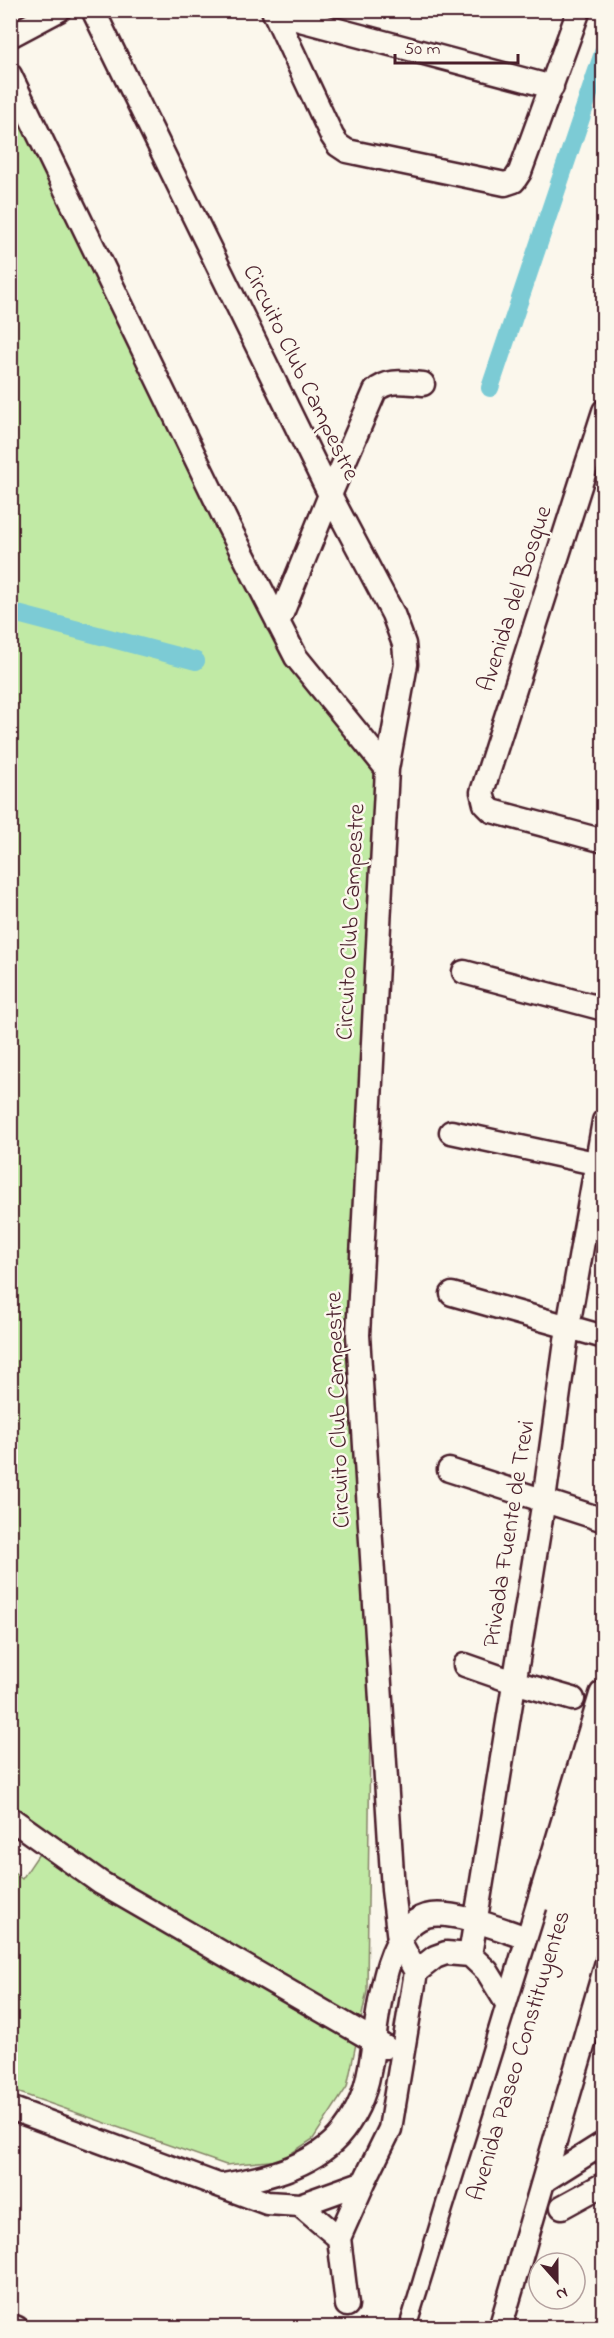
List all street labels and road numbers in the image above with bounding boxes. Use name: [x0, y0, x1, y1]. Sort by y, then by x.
street label: Circuito Club Campestre: [232, 259, 368, 487]
street label: Avenida del Bosque: [469, 501, 563, 696]
street label: Circuito Club Campestre: [328, 803, 376, 1041]
street label: Circuito Club Campestre: [317, 1291, 361, 1529]
street label: Privada Fuente de Trevi: [475, 1418, 545, 1650]
street label: Avenida Paseo Constituyentes: [459, 1907, 582, 2206]

